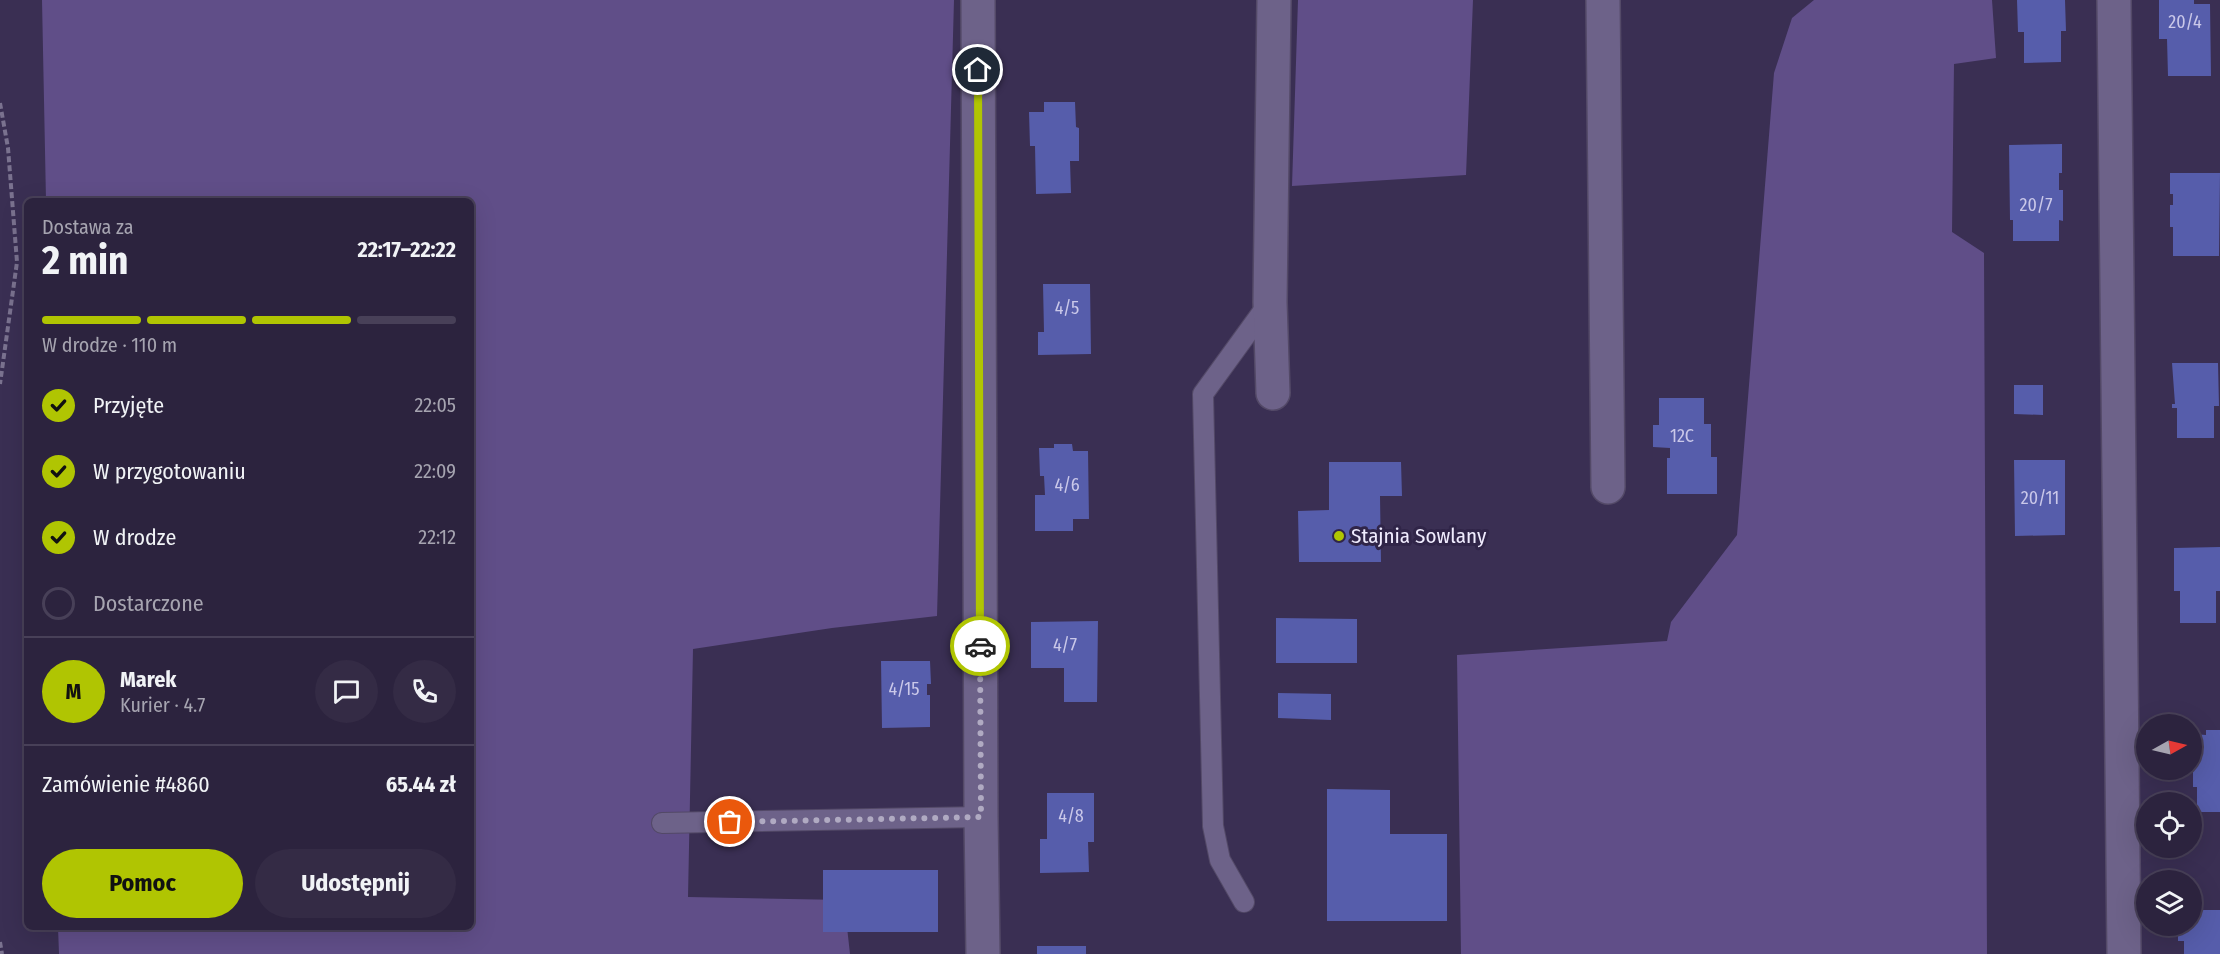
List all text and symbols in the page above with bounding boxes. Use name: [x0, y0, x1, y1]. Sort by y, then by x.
house number: 20/4: [2168, 11, 2202, 33]
pin: [952, 44, 1003, 95]
icon: home: [961, 53, 994, 86]
house number: 20/7: [2019, 194, 2053, 216]
text: Dostawa za: [42, 215, 134, 239]
text: 22:17–22:22: [357, 236, 456, 263]
text: 2 min: [42, 238, 128, 284]
house number: 4/5: [1055, 297, 1079, 319]
text: W drodze · 110 m: [42, 333, 177, 357]
icon: check: [42, 389, 75, 422]
text: Przyjęte: [93, 392, 164, 419]
text: 22:05: [415, 393, 456, 417]
house number: 12C: [1670, 425, 1694, 447]
icon: check: [42, 455, 75, 488]
text: W przygotowaniu: [93, 458, 246, 485]
text: 22:09: [414, 459, 456, 483]
house number: 4/6: [1054, 474, 1080, 496]
house number: 20/11: [2021, 487, 2059, 509]
icon: check: [42, 521, 75, 554]
place label: Stajnia Sowlany: [1351, 523, 1487, 549]
text: W drodze: [93, 524, 176, 551]
text: 22:12: [418, 525, 456, 549]
marker: Stajnia Sowlany: [1332, 529, 1346, 543]
text: Dostarczone: [93, 590, 204, 617]
courier: [950, 616, 1010, 676]
icon: car: [964, 630, 997, 663]
house number: 4/7: [1053, 634, 1077, 656]
button: chat: [315, 660, 378, 723]
button: phone: [393, 660, 456, 723]
text: Marek: [120, 666, 177, 693]
text: M: [66, 678, 81, 705]
house number: 4/15: [889, 678, 919, 700]
text: Kurier · 4.7: [120, 693, 205, 717]
north arrow: [2136, 714, 2202, 780]
map controls: [2136, 714, 2202, 936]
text: Zamówienie #4860: [42, 771, 210, 798]
text: 65.44 zł: [386, 771, 456, 798]
button: locate: [2136, 792, 2202, 858]
pin: [704, 796, 755, 847]
icon: bag: [713, 805, 746, 838]
house number: 4/8: [1058, 805, 1084, 827]
button: Pomoc: [42, 849, 243, 918]
button: Udostępnij: [255, 849, 456, 918]
button: layers: [2136, 870, 2202, 936]

